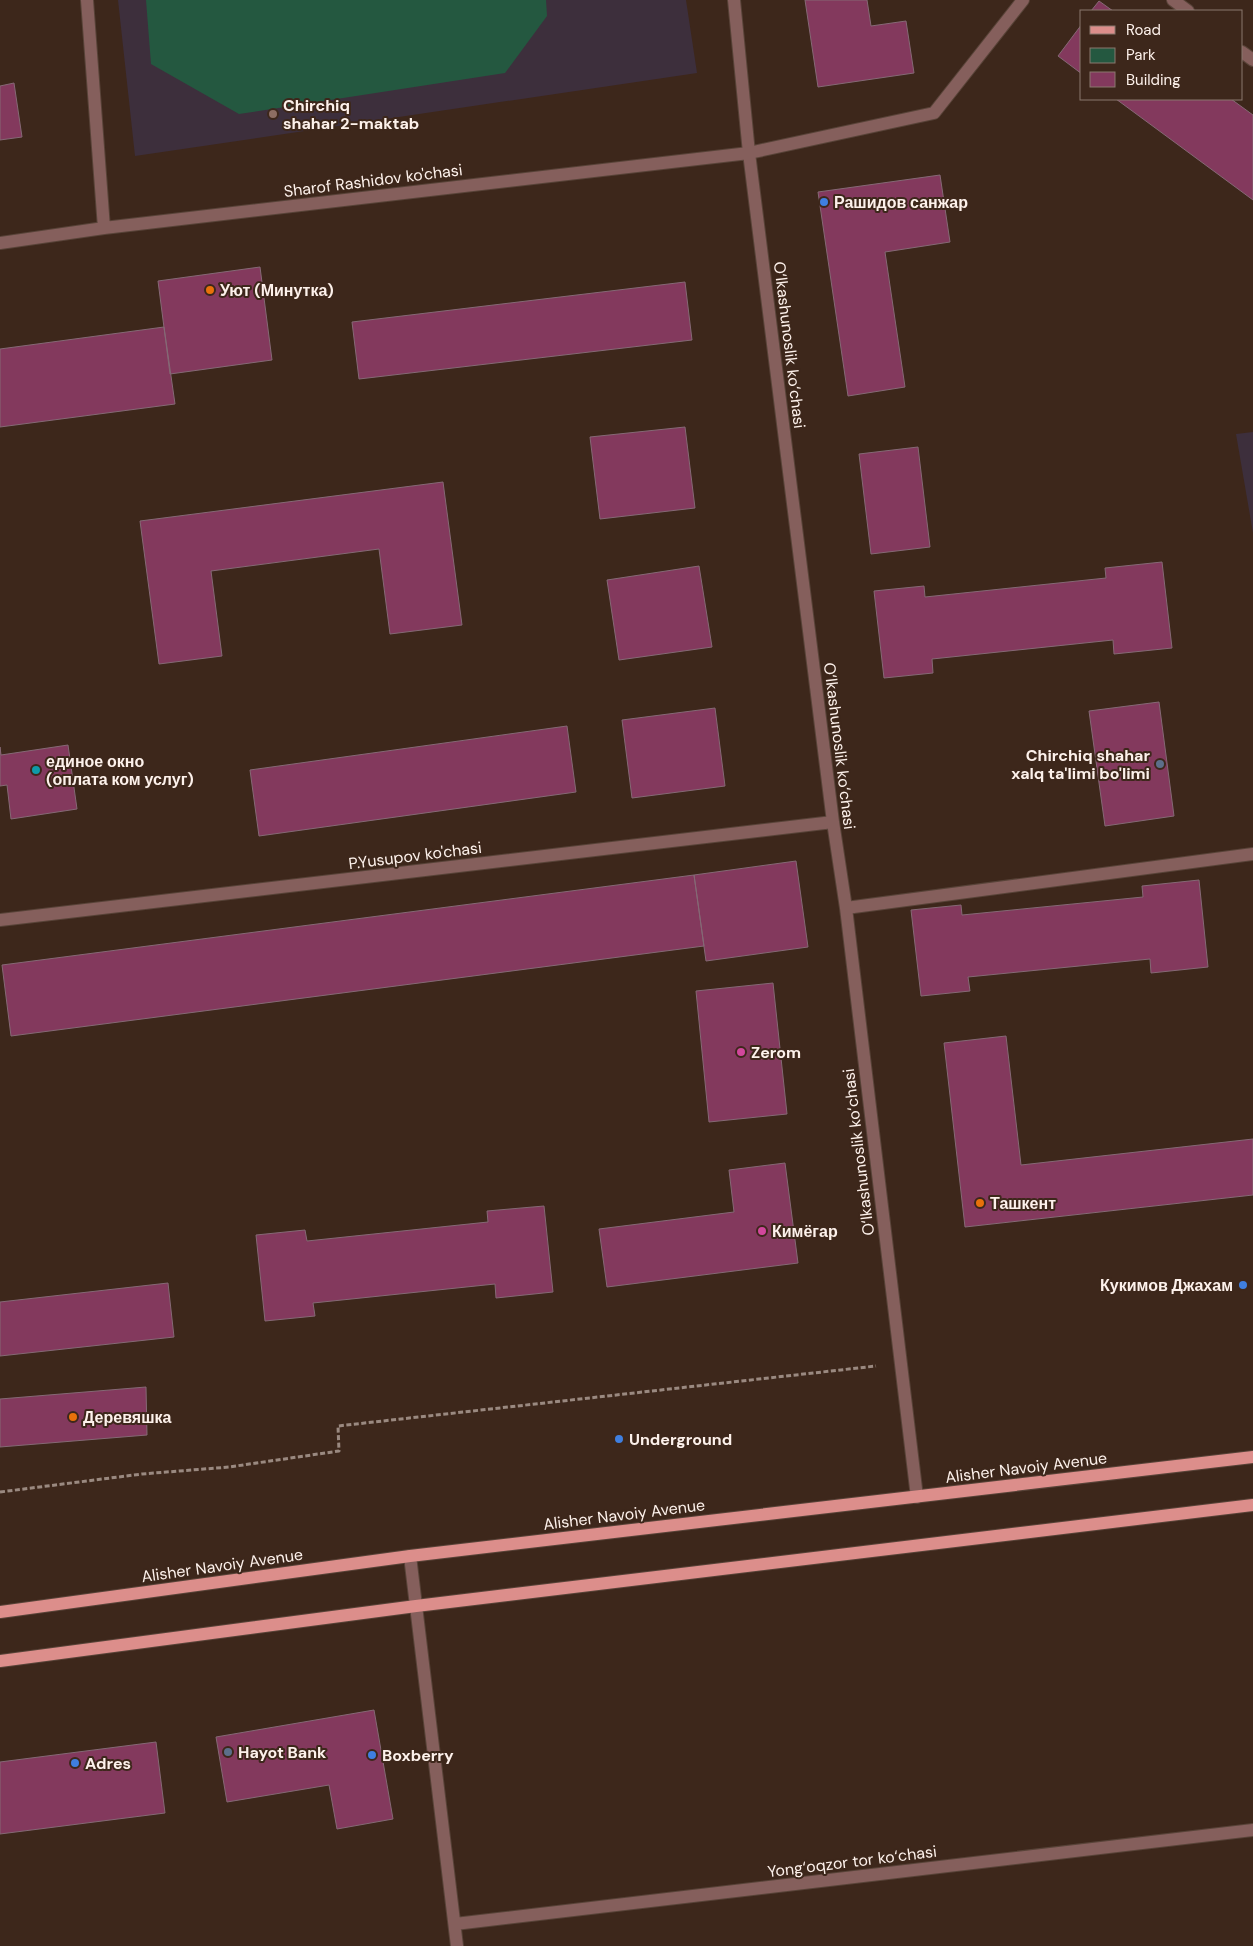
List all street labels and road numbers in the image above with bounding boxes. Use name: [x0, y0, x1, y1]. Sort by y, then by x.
street label: Sharof Rashidov ko'chasi: [282, 159, 464, 202]
street label: O‘lkashunoslik ko‘chasi: [769, 260, 810, 430]
street label: O‘lkashunoslik ko‘chasi: [819, 661, 860, 831]
street label: P.Yusupov ko'chasi: [347, 837, 483, 874]
street label: O‘lkashunoslik ko‘chasi: [838, 1067, 879, 1237]
street label: Alisher Navoiy Avenue: [944, 1447, 1108, 1488]
street label: Alisher Navoiy Avenue: [542, 1494, 706, 1535]
street label: Alisher Navoiy Avenue: [140, 1544, 304, 1587]
street label: Yong‘oqzor tor ko‘chasi: [766, 1841, 938, 1882]

